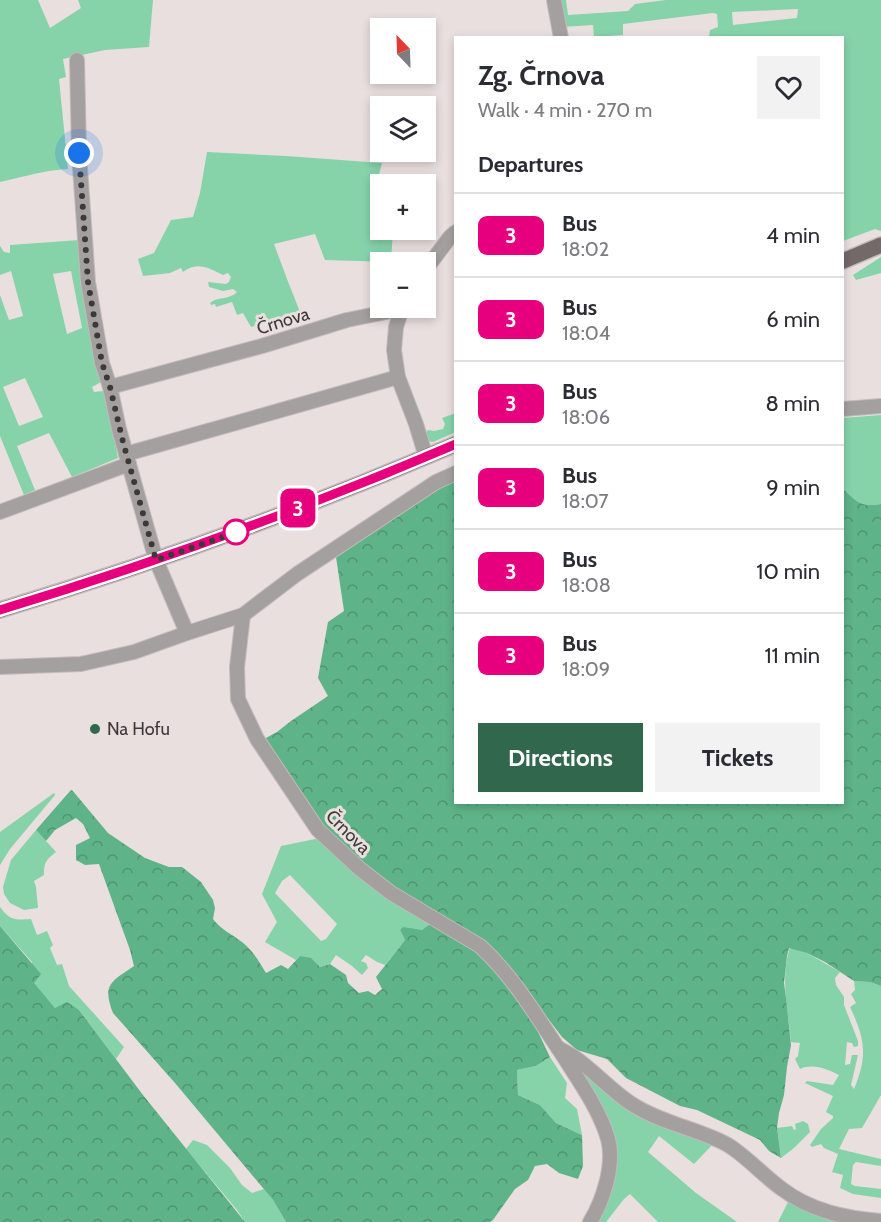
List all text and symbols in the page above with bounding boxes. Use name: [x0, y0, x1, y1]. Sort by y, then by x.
north arrow: [370, 18, 436, 84]
map controls: [370, 18, 436, 318]
button: heart: [757, 56, 820, 119]
text: Zg. Črnova: [478, 58, 604, 92]
button: layers: [370, 96, 436, 162]
text: Walk · 4 min · 270 m: [478, 98, 652, 122]
your location: [64, 138, 94, 168]
text: Departures: [478, 151, 583, 178]
button: +: [370, 174, 436, 240]
text: Bus: [562, 210, 597, 237]
text: 4 min: [766, 222, 820, 249]
text: 3: [505, 223, 517, 248]
text: 18:02: [562, 237, 609, 261]
button: −: [370, 252, 436, 318]
text: Bus: [562, 294, 597, 321]
street label: Črnova: [254, 302, 312, 339]
text: 6 min: [766, 306, 820, 333]
text: 3: [505, 307, 517, 332]
text: 18:04: [562, 321, 610, 345]
text: Bus: [562, 378, 597, 405]
text: 8 min: [765, 390, 820, 417]
text: 3: [505, 391, 517, 416]
text: 18:06: [562, 405, 610, 429]
text: Bus: [562, 462, 597, 489]
text: 9 min: [766, 474, 820, 501]
text: 3: [505, 475, 517, 500]
line badge: 3: [278, 488, 318, 528]
text: 18:07: [562, 489, 609, 513]
text: 3: [292, 496, 304, 521]
unlabelled marker: [223, 519, 249, 545]
text: Bus: [562, 546, 597, 573]
text: 10 min: [756, 558, 820, 585]
text: 3: [505, 559, 517, 584]
text: 18:08: [562, 573, 611, 597]
text: Bus: [562, 630, 597, 657]
text: 11 min: [764, 642, 820, 669]
text: 3: [505, 643, 517, 668]
text: 18:09: [562, 657, 610, 681]
place label: Na Hofu: [107, 718, 170, 740]
marker: Na Hofu: [88, 722, 102, 736]
button: Directions: [478, 723, 643, 792]
button: Tickets: [655, 723, 820, 792]
street label: Črnova: [321, 805, 375, 859]

